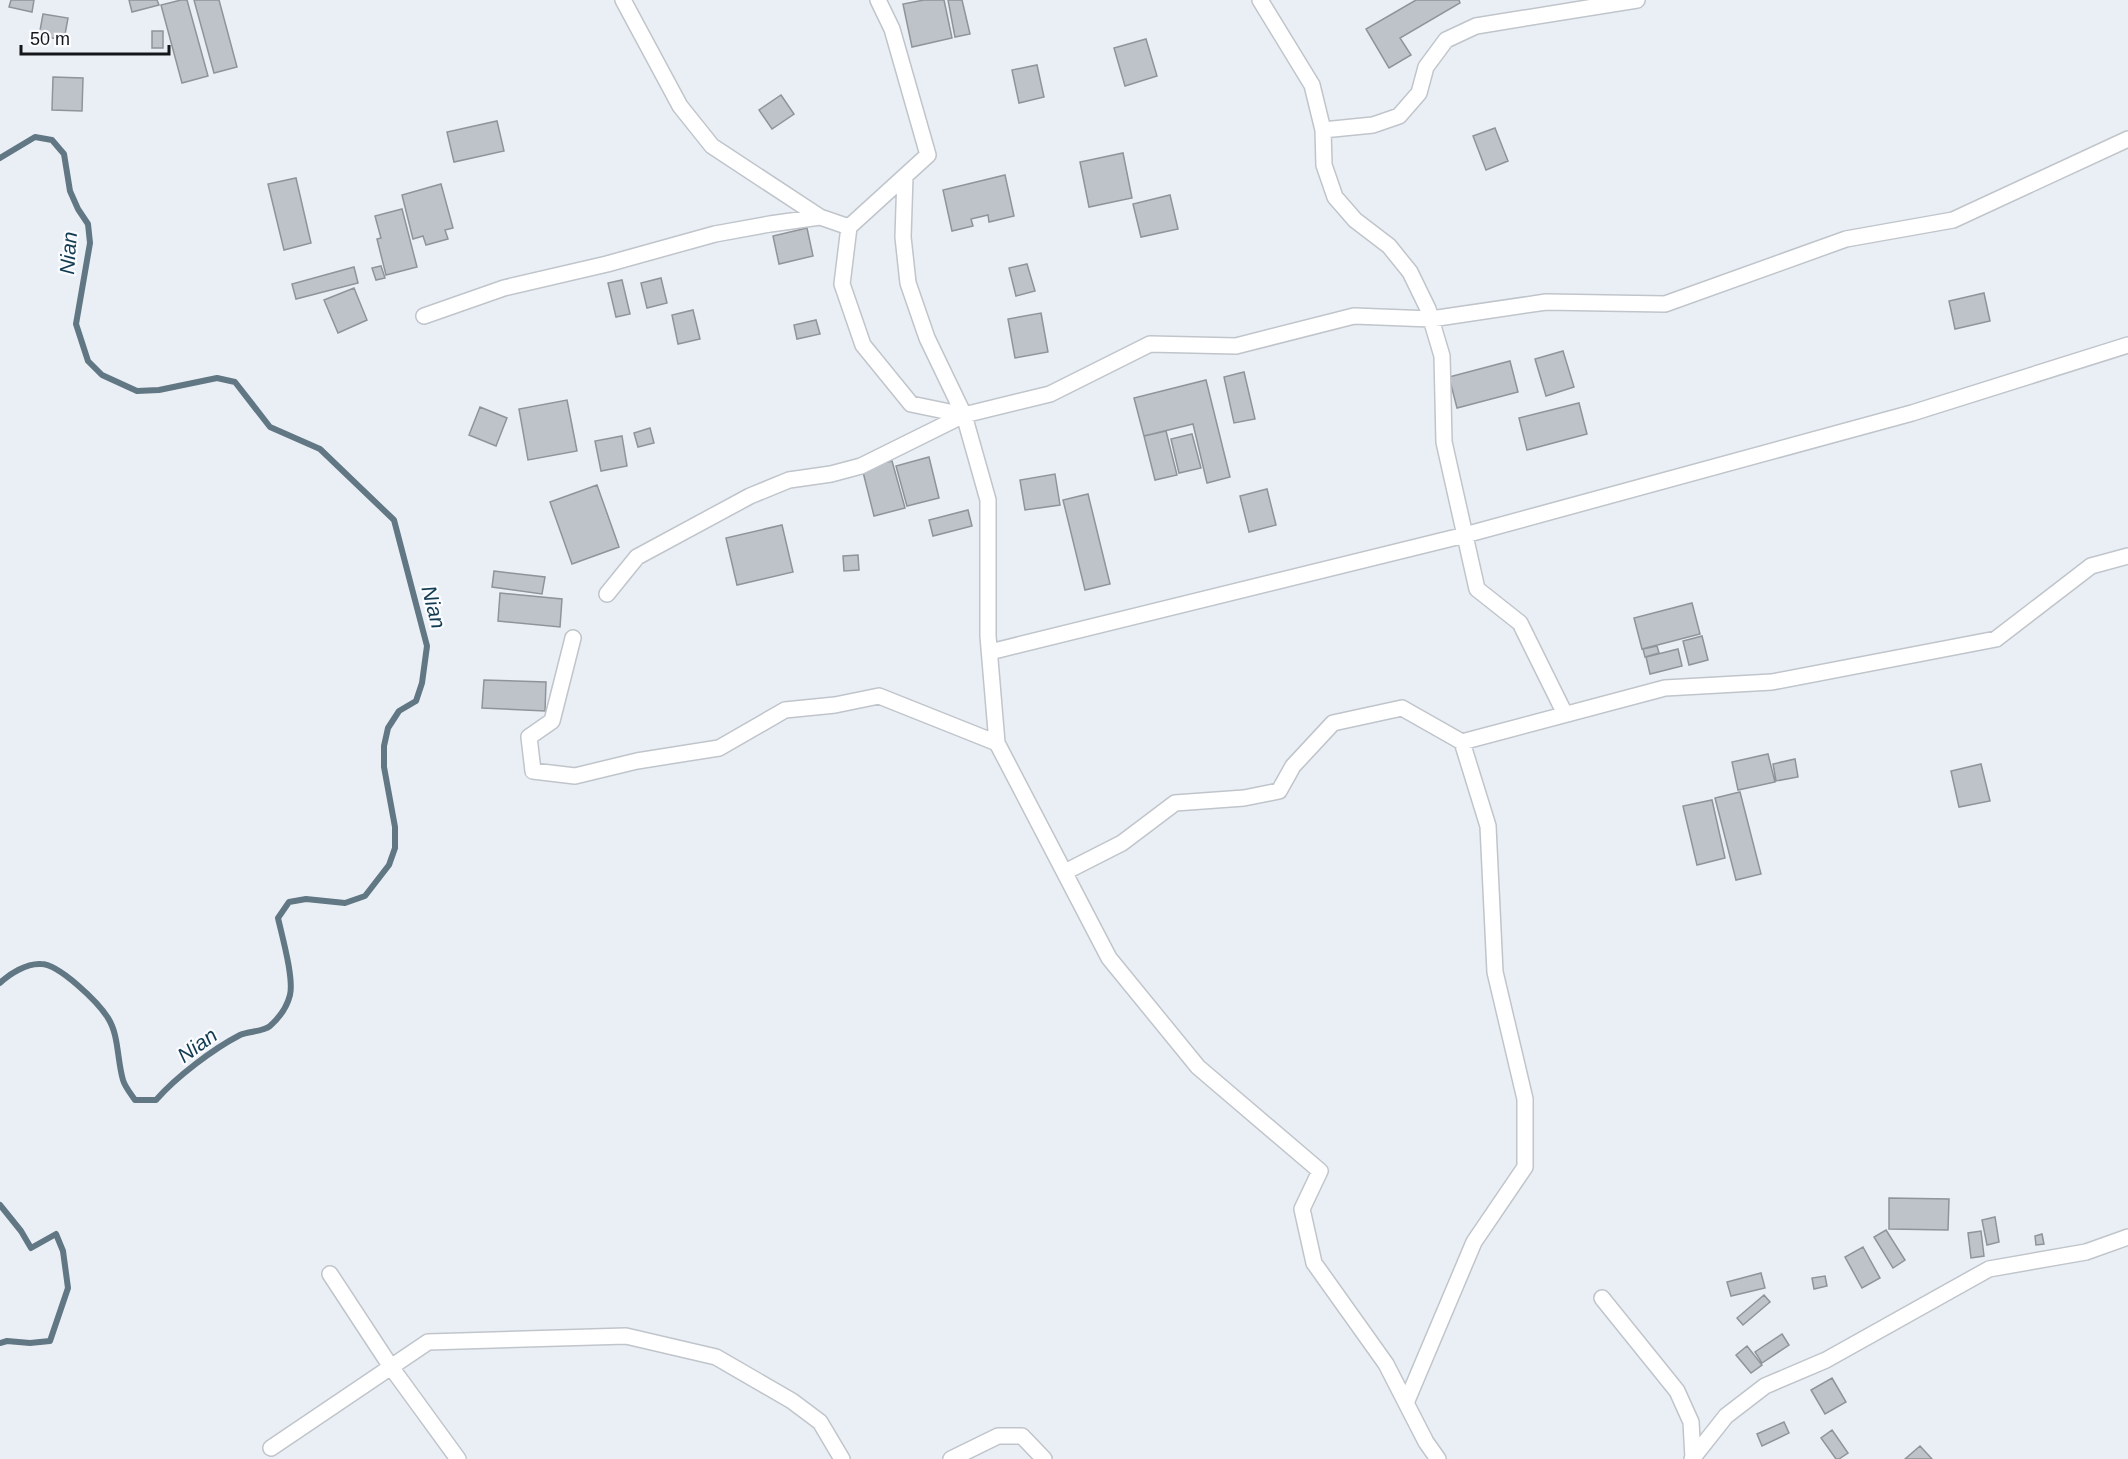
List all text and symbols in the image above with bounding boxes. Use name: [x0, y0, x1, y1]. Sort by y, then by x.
scale bar: [21, 18, 170, 56]
text: 50 m: [30, 29, 70, 49]
water label: Nian: [55, 231, 81, 275]
water label: Nian: [417, 583, 451, 631]
water label: Nian: [173, 1023, 221, 1067]

